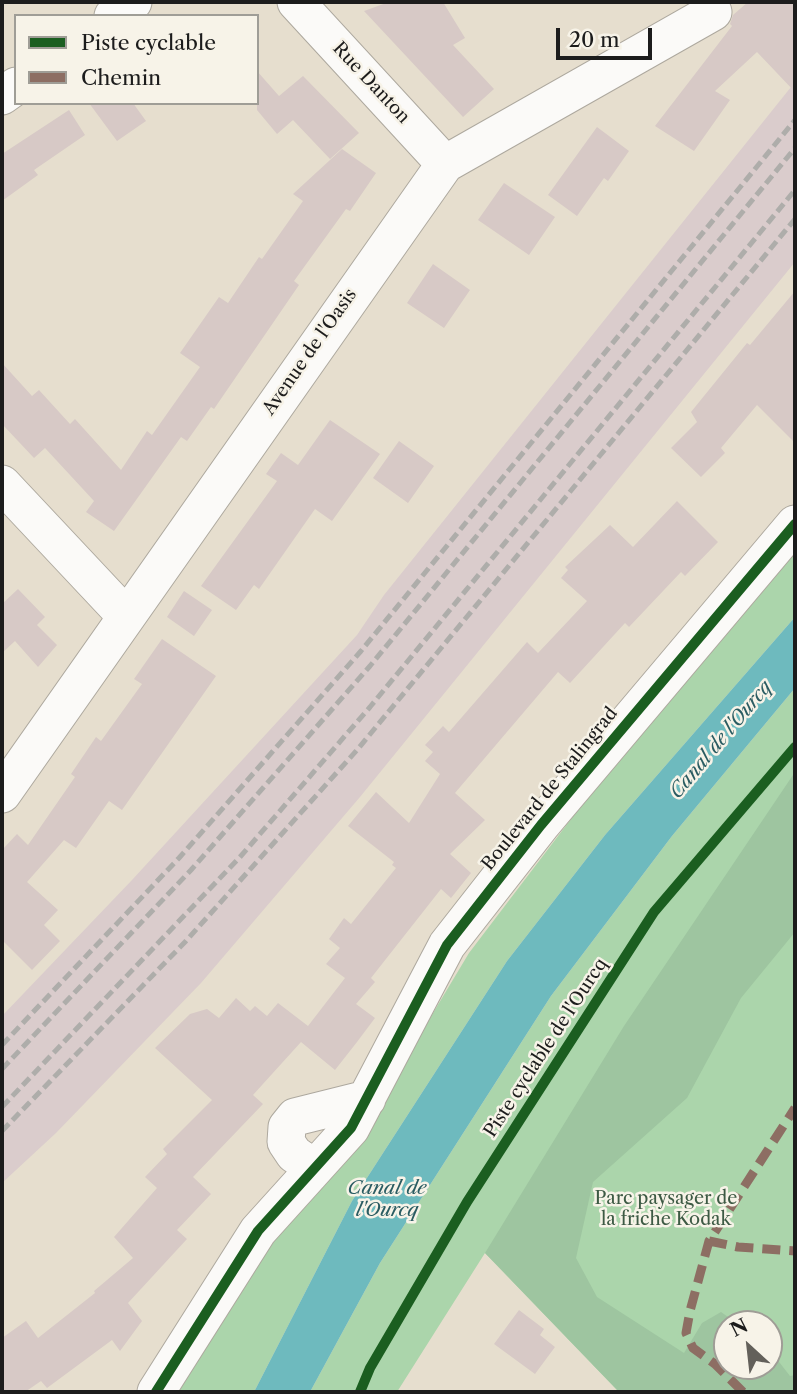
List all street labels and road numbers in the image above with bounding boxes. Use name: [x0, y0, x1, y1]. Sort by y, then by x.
street label: Rue Danton: [328, 38, 414, 128]
street label: Avenue de l'Oasis: [258, 285, 362, 419]
street label: Boulevard de Stalingrad: [478, 703, 622, 875]
street label: Piste cyclable de l'Ourcq: [480, 954, 612, 1142]

